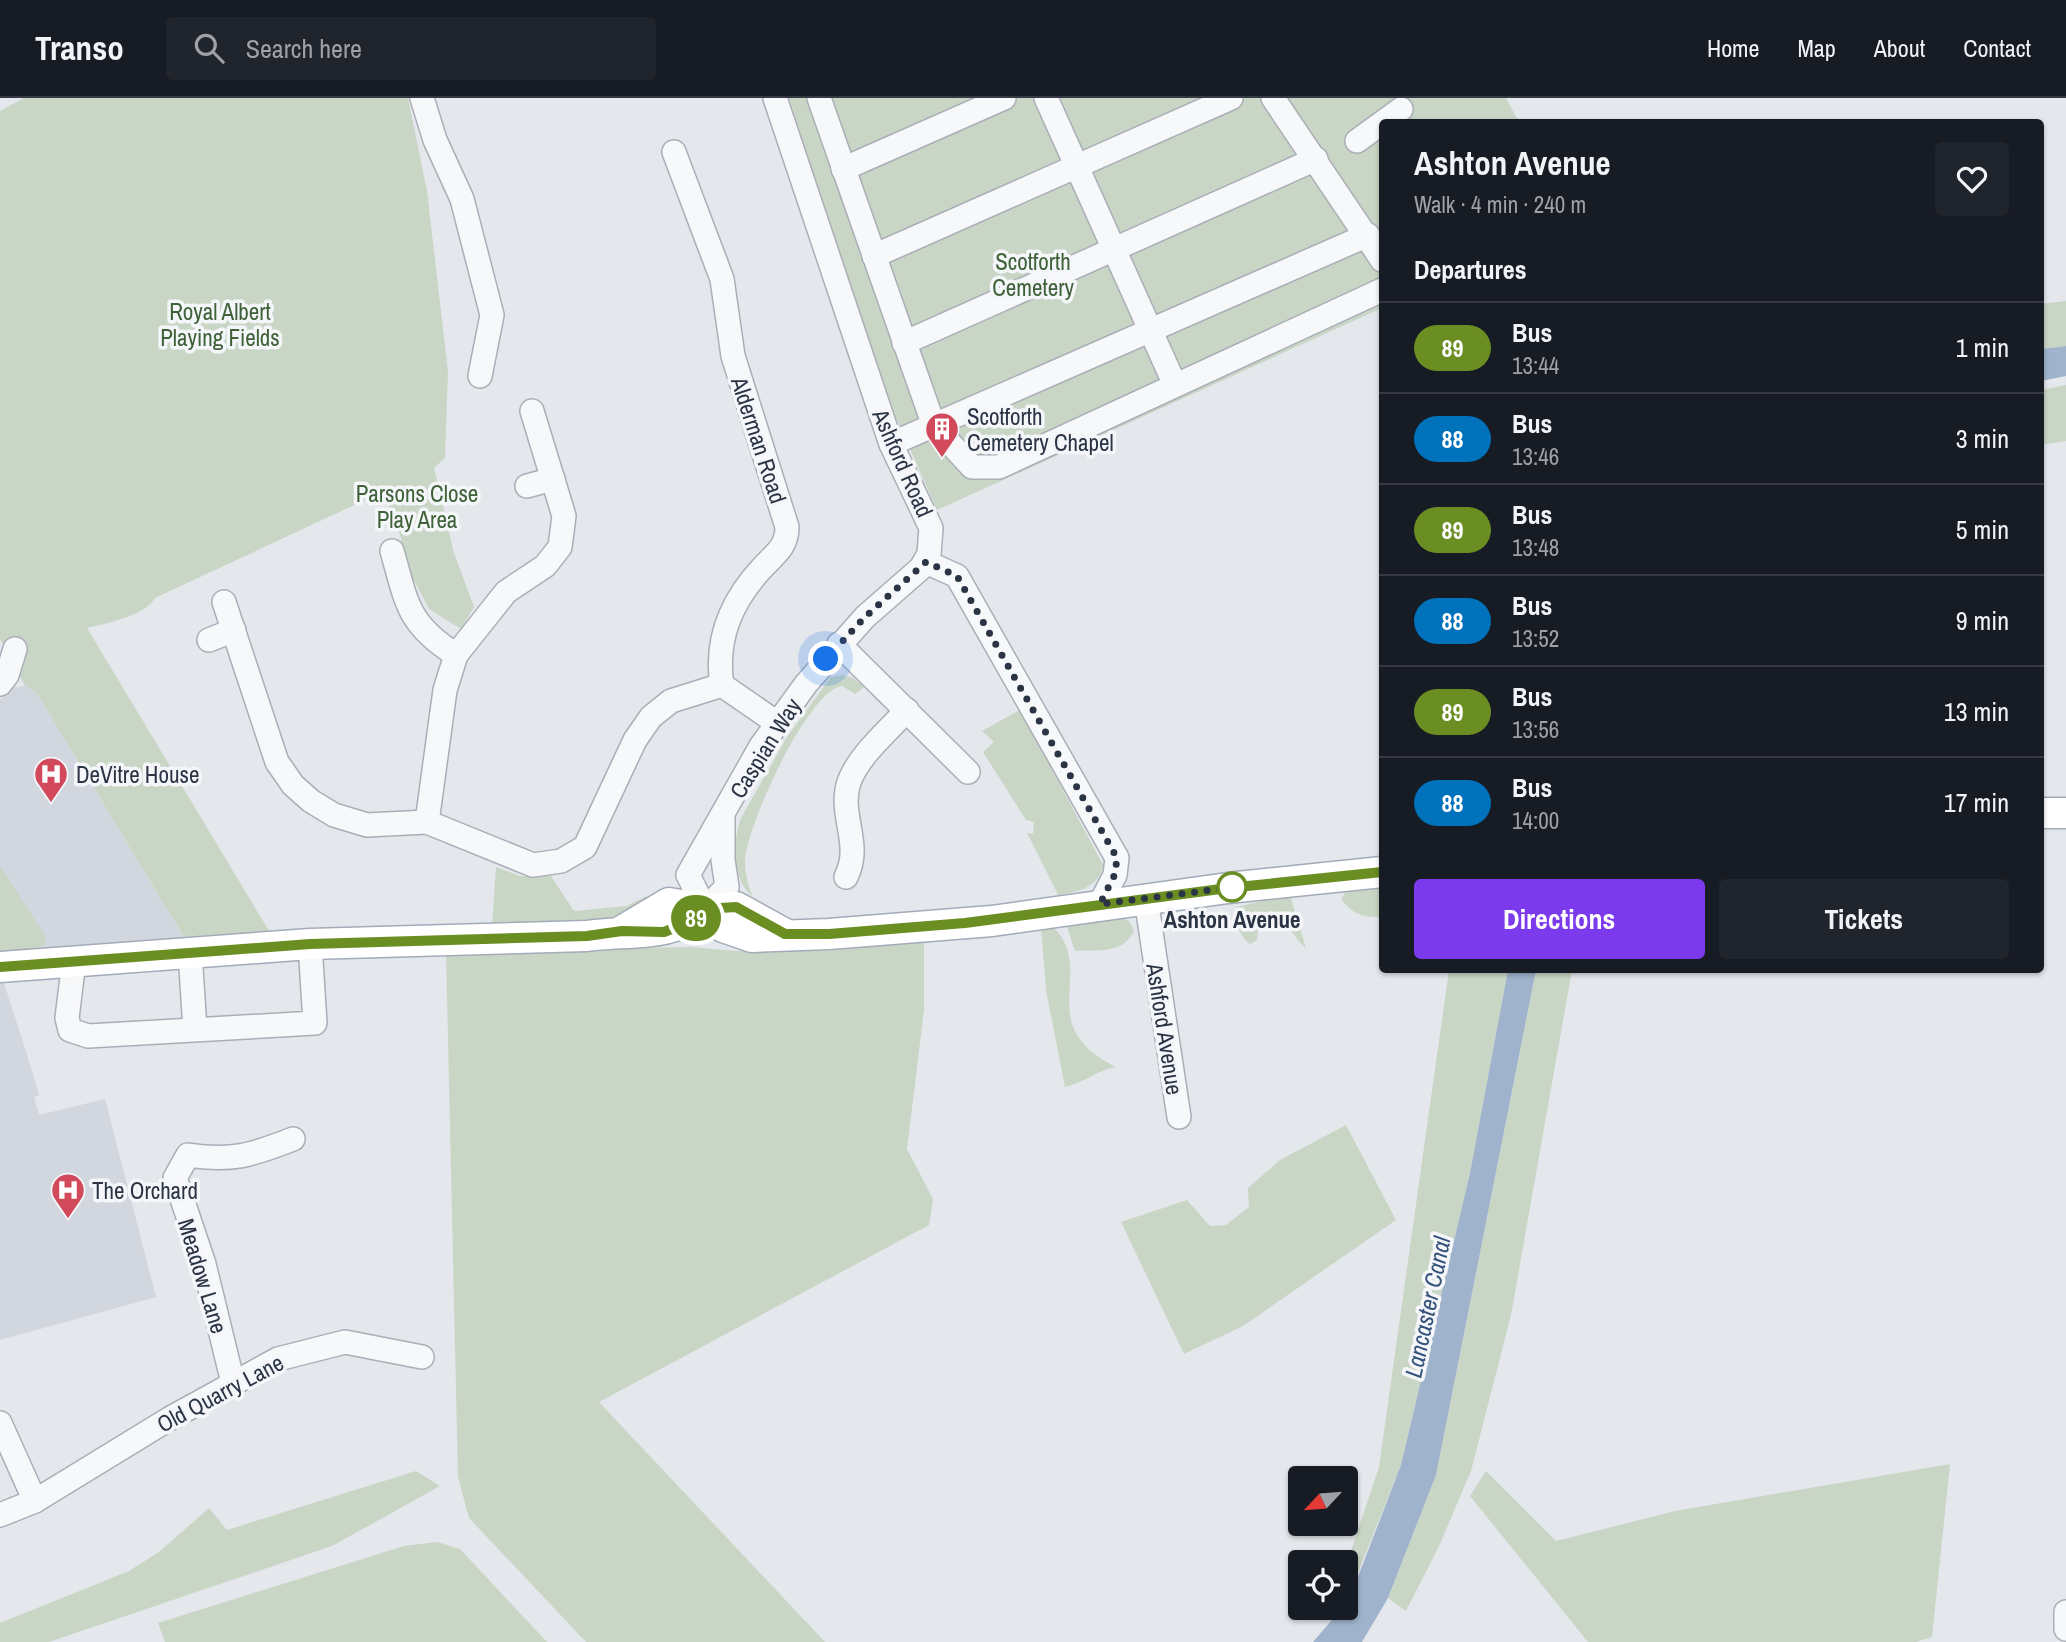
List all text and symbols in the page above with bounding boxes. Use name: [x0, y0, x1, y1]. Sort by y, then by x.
search box: [166, 17, 656, 80]
text: Transo: [35, 26, 124, 70]
icon: search: [190, 29, 228, 67]
text: Search here: [246, 31, 362, 66]
text: Home: [1707, 32, 1759, 64]
text: Map: [1797, 32, 1836, 64]
text: About: [1874, 32, 1925, 64]
text: Contact: [1963, 32, 2031, 64]
text: Ashton Avenue: [1414, 141, 1610, 185]
button: heart: [1935, 142, 2009, 216]
text: Walk · 4 min · 240 m: [1414, 189, 1586, 220]
park label: Scotforth Cemetery: [992, 246, 1074, 303]
text: Departures: [1414, 252, 1527, 287]
park label: Royal Albert Playing Fields: [160, 296, 280, 353]
text: Bus: [1512, 315, 1552, 350]
text: 1 min: [1956, 330, 2009, 365]
text: 89: [1442, 332, 1463, 364]
text: 13:44: [1512, 350, 1559, 381]
street label: Alderman Road: [724, 372, 794, 507]
place label: Scotforth Cemetery Chapel: [967, 401, 1114, 458]
street label: Ashford Road: [865, 403, 941, 522]
text: Bus: [1512, 406, 1552, 441]
building icon: Scotforth Cemetery Chapel: [923, 410, 961, 459]
text: 3 min: [1956, 421, 2009, 456]
text: 88: [1442, 423, 1463, 455]
text: 13:46: [1512, 441, 1559, 472]
park label: Parsons Close Play Area: [356, 478, 478, 535]
text: Bus: [1512, 497, 1552, 532]
text: 5 min: [1956, 512, 2009, 547]
text: 89: [1442, 514, 1463, 546]
text: 13:48: [1512, 532, 1559, 563]
text: Bus: [1512, 588, 1552, 623]
text: 9 min: [1956, 603, 2009, 638]
text: 88: [1442, 605, 1463, 637]
text: 13:52: [1512, 623, 1559, 654]
your location: [808, 641, 843, 676]
text: Bus: [1512, 679, 1552, 714]
street label: Caspian Way: [722, 692, 808, 804]
text: 13 min: [1944, 694, 2009, 729]
text: 89: [1442, 696, 1463, 728]
text: 13:56: [1512, 714, 1559, 745]
hospital icon: DeVitre House: [32, 755, 70, 804]
place label: DeVitre House: [76, 759, 199, 790]
text: Bus: [1512, 770, 1552, 805]
text: 17 min: [1944, 785, 2009, 820]
text: 88: [1442, 787, 1463, 819]
text: 14:00: [1512, 805, 1559, 836]
marker: Ashton Avenue: [1217, 872, 1247, 902]
button: Directions: [1414, 879, 1705, 959]
button: Tickets: [1719, 879, 2009, 959]
line badge: 89: [664, 895, 728, 941]
text: 89: [685, 902, 707, 934]
place label: Ashton Avenue: [1164, 904, 1300, 935]
street label: Ashford Avenue: [1139, 960, 1191, 1097]
hospital icon: The Orchard: [49, 1171, 87, 1220]
place label: The Orchard: [92, 1175, 198, 1206]
street label: Meadow Lane: [171, 1215, 235, 1337]
water label: Lancaster Canal: [1396, 1233, 1458, 1380]
street label: Old Quarry Lane: [151, 1347, 289, 1439]
north arrow: [1288, 1466, 1358, 1536]
map controls: [1288, 1466, 1358, 1620]
button: locate: [1288, 1550, 1358, 1620]

